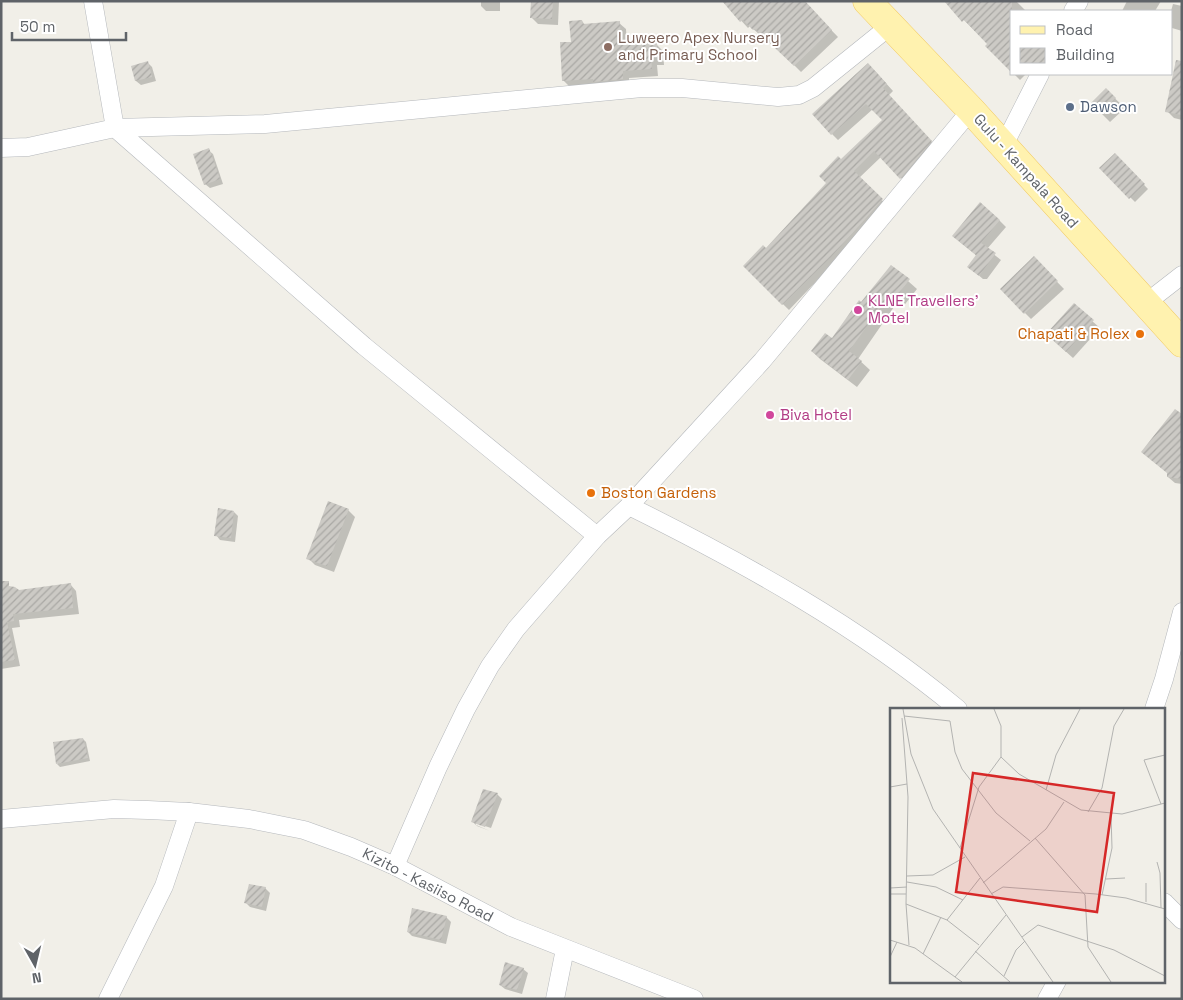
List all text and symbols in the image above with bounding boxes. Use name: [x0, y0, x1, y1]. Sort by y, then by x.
scale bar: [12, 10, 126, 42]
legend: [1010, 10, 1173, 75]
text: 50 m: [20, 17, 55, 36]
text: Road: [1056, 20, 1093, 39]
place label: Luweero Apex Nursery and Primary School: [618, 28, 780, 64]
marker: Luweero Apex Nursery and Primary School: [602, 41, 614, 53]
text: Building: [1056, 45, 1115, 64]
place label: Dawson: [1080, 97, 1137, 116]
marker: Dawson: [1064, 101, 1076, 113]
street label: Gulu - Kampala Road: [970, 109, 1083, 232]
place label: KLNE Travellers' Motel: [868, 291, 979, 327]
marker: KLNE Travellers' Motel: [852, 304, 864, 316]
place label: Chapati & Rolex: [1018, 324, 1130, 343]
marker: Chapati & Rolex: [1134, 328, 1146, 340]
place label: Biva Hotel: [780, 405, 852, 424]
marker: Biva Hotel: [764, 409, 776, 421]
place label: Boston Gardens: [601, 483, 717, 502]
marker: Boston Gardens: [585, 487, 597, 499]
inset map: [890, 708, 1166, 982]
street label: Kizito - Kasiiso Road: [359, 843, 497, 926]
north arrow: [10, 940, 60, 990]
text: N: [31, 968, 43, 987]

